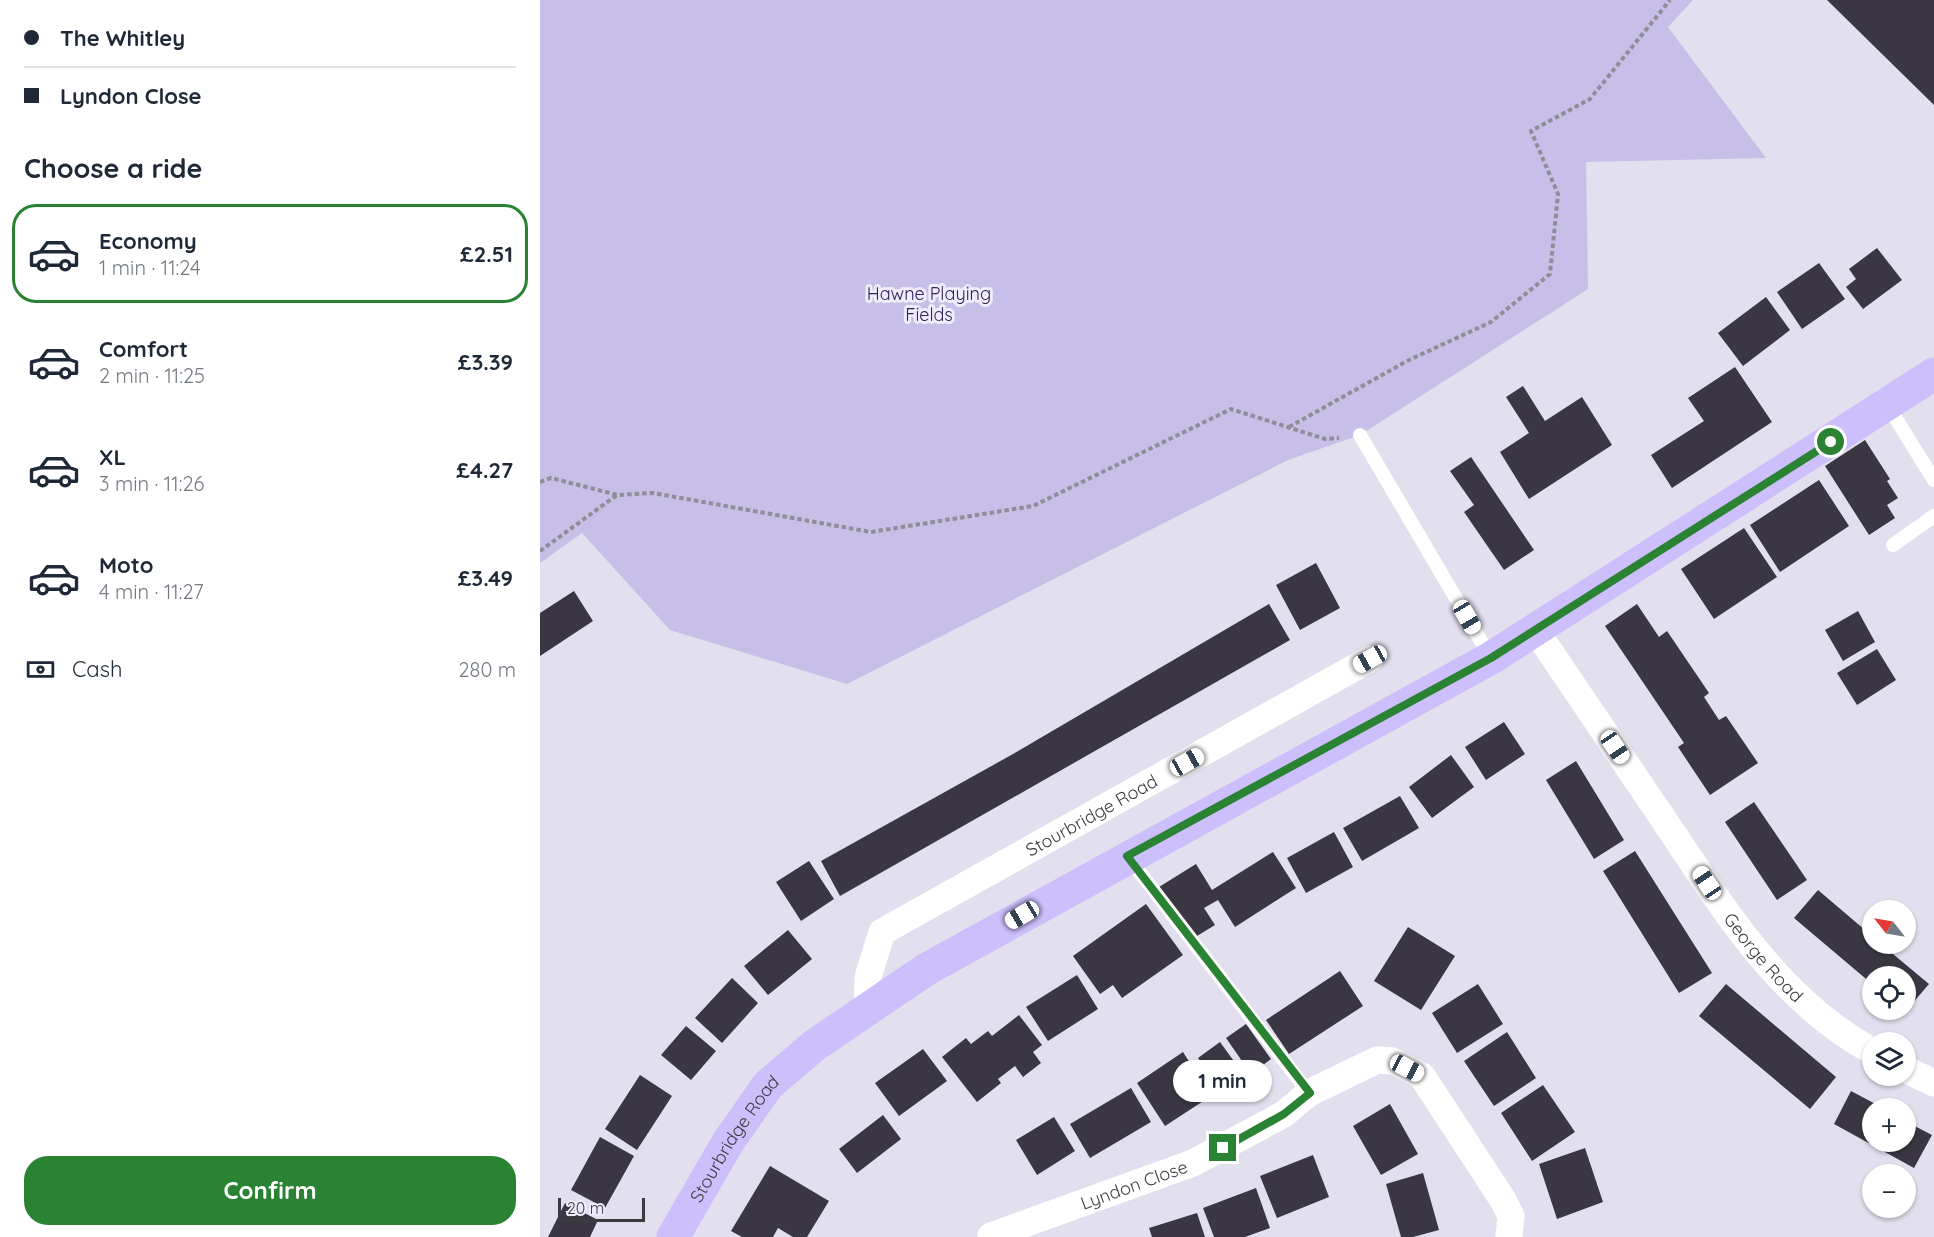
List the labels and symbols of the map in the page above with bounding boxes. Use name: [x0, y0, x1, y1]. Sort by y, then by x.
park label: Hawne Playing Fields: [867, 282, 991, 326]
route start: [1817, 428, 1844, 455]
car: [1450, 597, 1484, 637]
car: [1350, 642, 1390, 676]
car: [1597, 727, 1633, 767]
car: [1167, 745, 1207, 779]
street label: Stourbridge Road: [1021, 769, 1161, 861]
car: [1689, 863, 1725, 903]
car: [1002, 898, 1042, 932]
north arrow: [1862, 900, 1916, 954]
street label: George Road: [1719, 908, 1808, 1007]
car: [1387, 1052, 1427, 1084]
callout: 1 min: [1174, 1061, 1272, 1103]
street label: Stourbridge Road: [684, 1070, 783, 1206]
route end: [1209, 1134, 1236, 1161]
street label: Lyndon Close: [1077, 1154, 1191, 1214]
scale bar: [558, 1195, 645, 1222]

